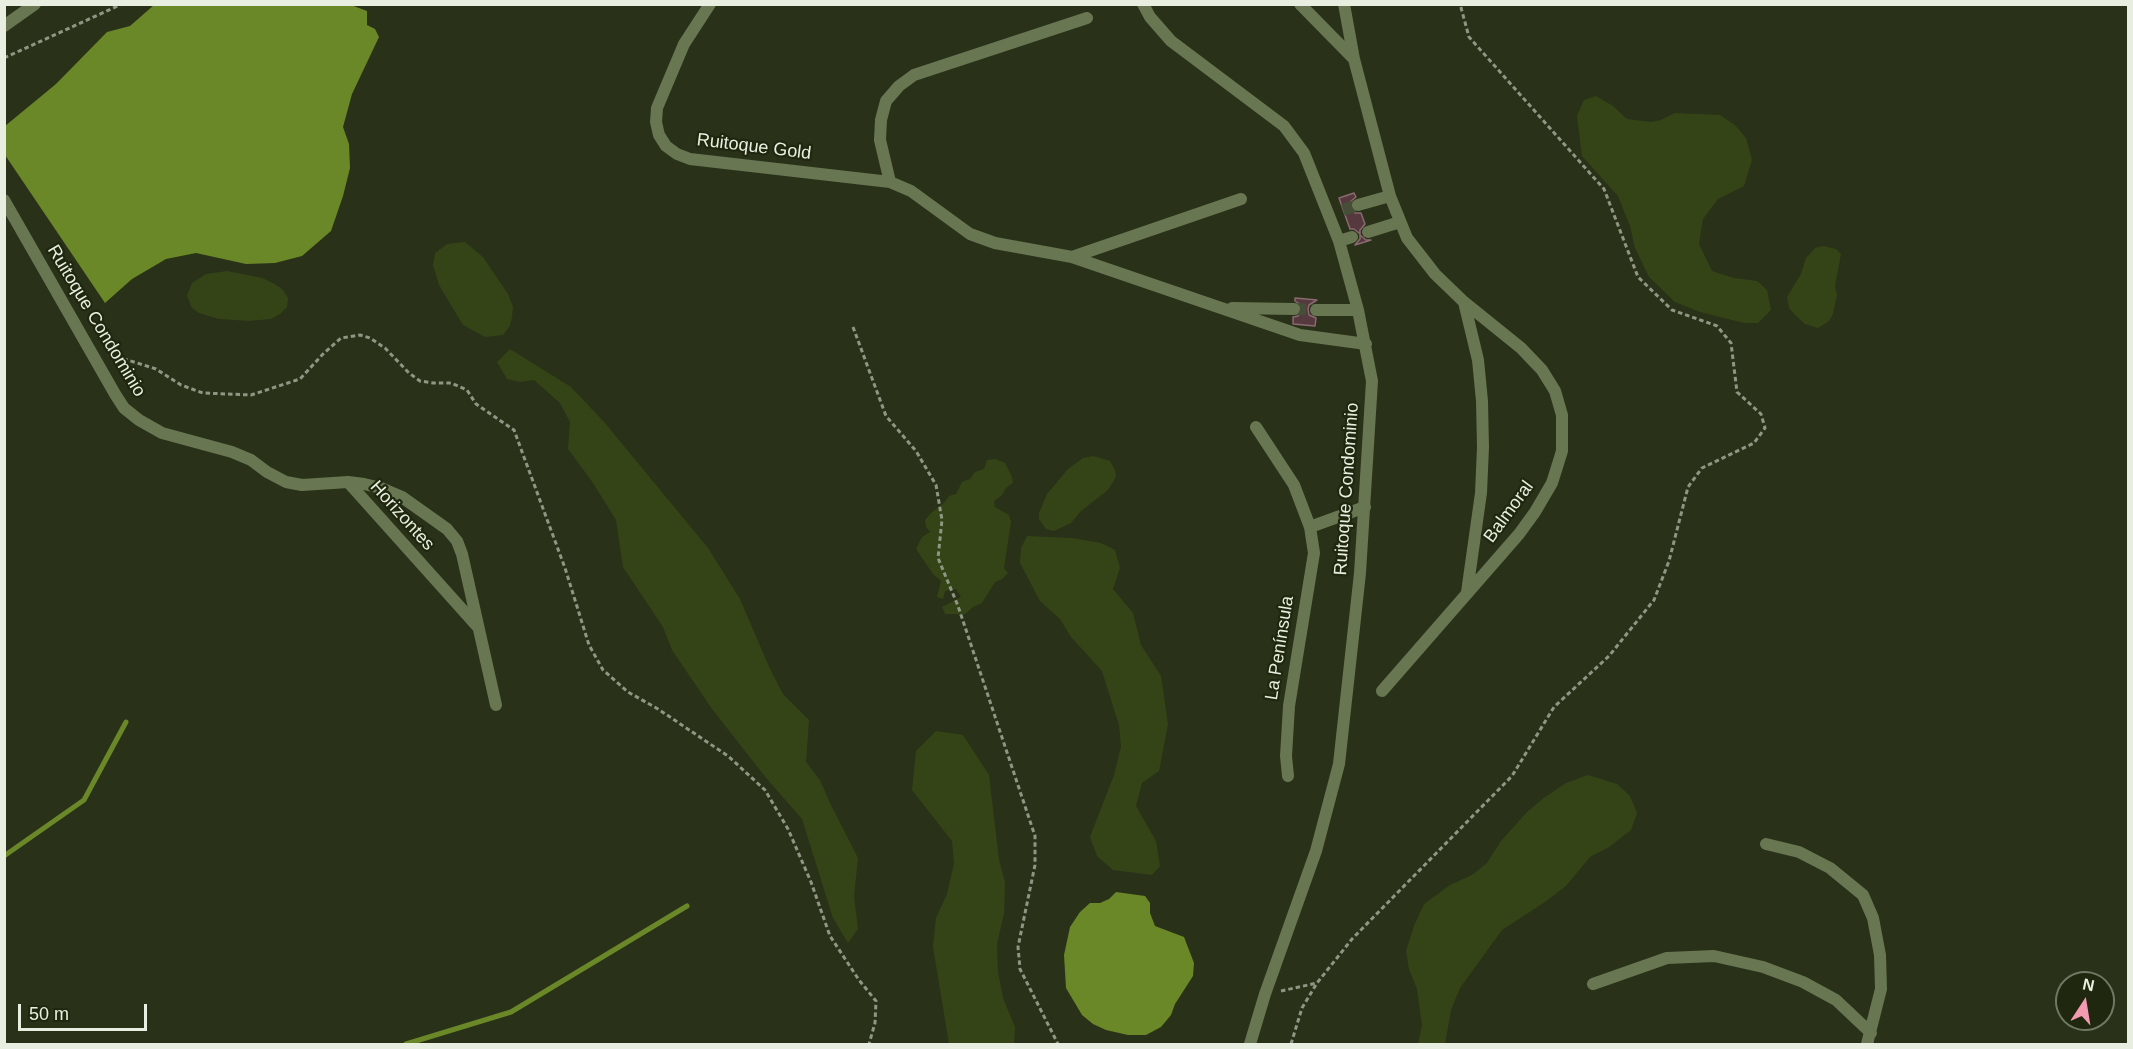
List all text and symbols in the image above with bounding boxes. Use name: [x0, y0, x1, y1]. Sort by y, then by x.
street label: Ruitoque Gold: [696, 129, 812, 165]
street label: Ruitoque Condominio: [42, 241, 150, 401]
street label: Ruitoque Condominio: [1330, 402, 1364, 576]
street label: Horizontes: [365, 477, 439, 555]
street label: Balmoral: [1479, 477, 1539, 547]
street label: La Península: [1261, 594, 1299, 702]
north arrow: [2055, 971, 2115, 1031]
text: N: [2081, 975, 2096, 994]
scale bar: [21, 992, 150, 1030]
text: 50 m: [29, 1004, 69, 1024]

